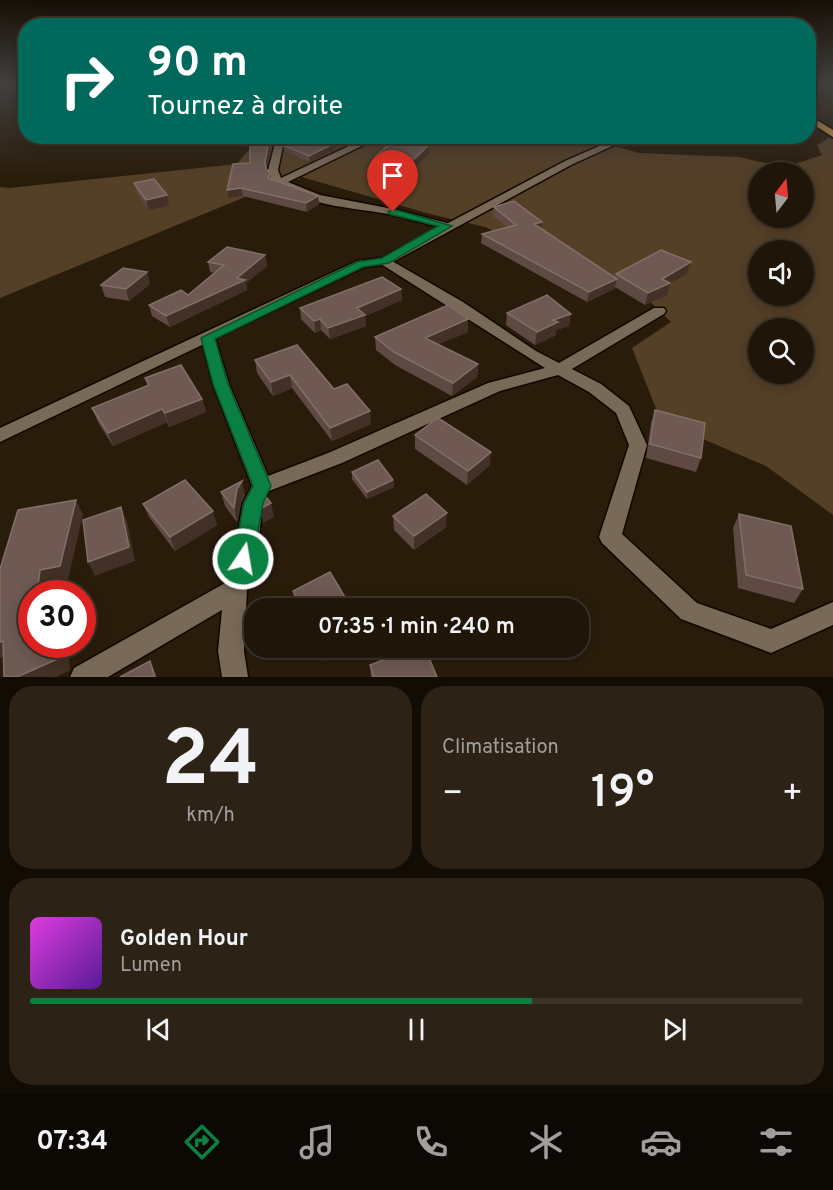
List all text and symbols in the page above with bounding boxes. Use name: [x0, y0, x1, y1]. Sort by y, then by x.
text: 90 m: [147, 38, 248, 91]
icon: right: [48, 42, 126, 120]
text: Tournez à droite: [147, 90, 343, 124]
pin: [367, 150, 418, 212]
icon: arrive: [376, 159, 409, 192]
north arrow: [748, 162, 814, 228]
map controls: [748, 162, 814, 384]
button: sound: [748, 240, 814, 306]
button: search: [748, 318, 814, 384]
position arrow: [211, 527, 275, 591]
speed limit sign: 30: [18, 580, 96, 658]
text: 07:35 · 1 min · 240 m: [318, 614, 515, 641]
text: 24: [162, 714, 259, 813]
text: Climatisation: [442, 735, 559, 761]
text: 19°: [591, 766, 654, 823]
text: −: [442, 774, 463, 816]
text: +: [782, 774, 803, 816]
text: km/h: [186, 803, 235, 829]
text: Golden Hour: [120, 926, 248, 953]
text: Lumen: [120, 953, 182, 979]
icon: previous: [142, 1013, 175, 1046]
icon: pause: [400, 1013, 433, 1046]
icon: next: [658, 1013, 691, 1046]
icon: directions: [181, 1121, 223, 1163]
icon: music: [296, 1121, 338, 1163]
icon: phone: [410, 1121, 452, 1163]
icon: climate: [525, 1121, 567, 1163]
icon: car: [640, 1121, 682, 1163]
icon: filters: [755, 1121, 797, 1163]
text: 07:34: [36, 1125, 108, 1159]

